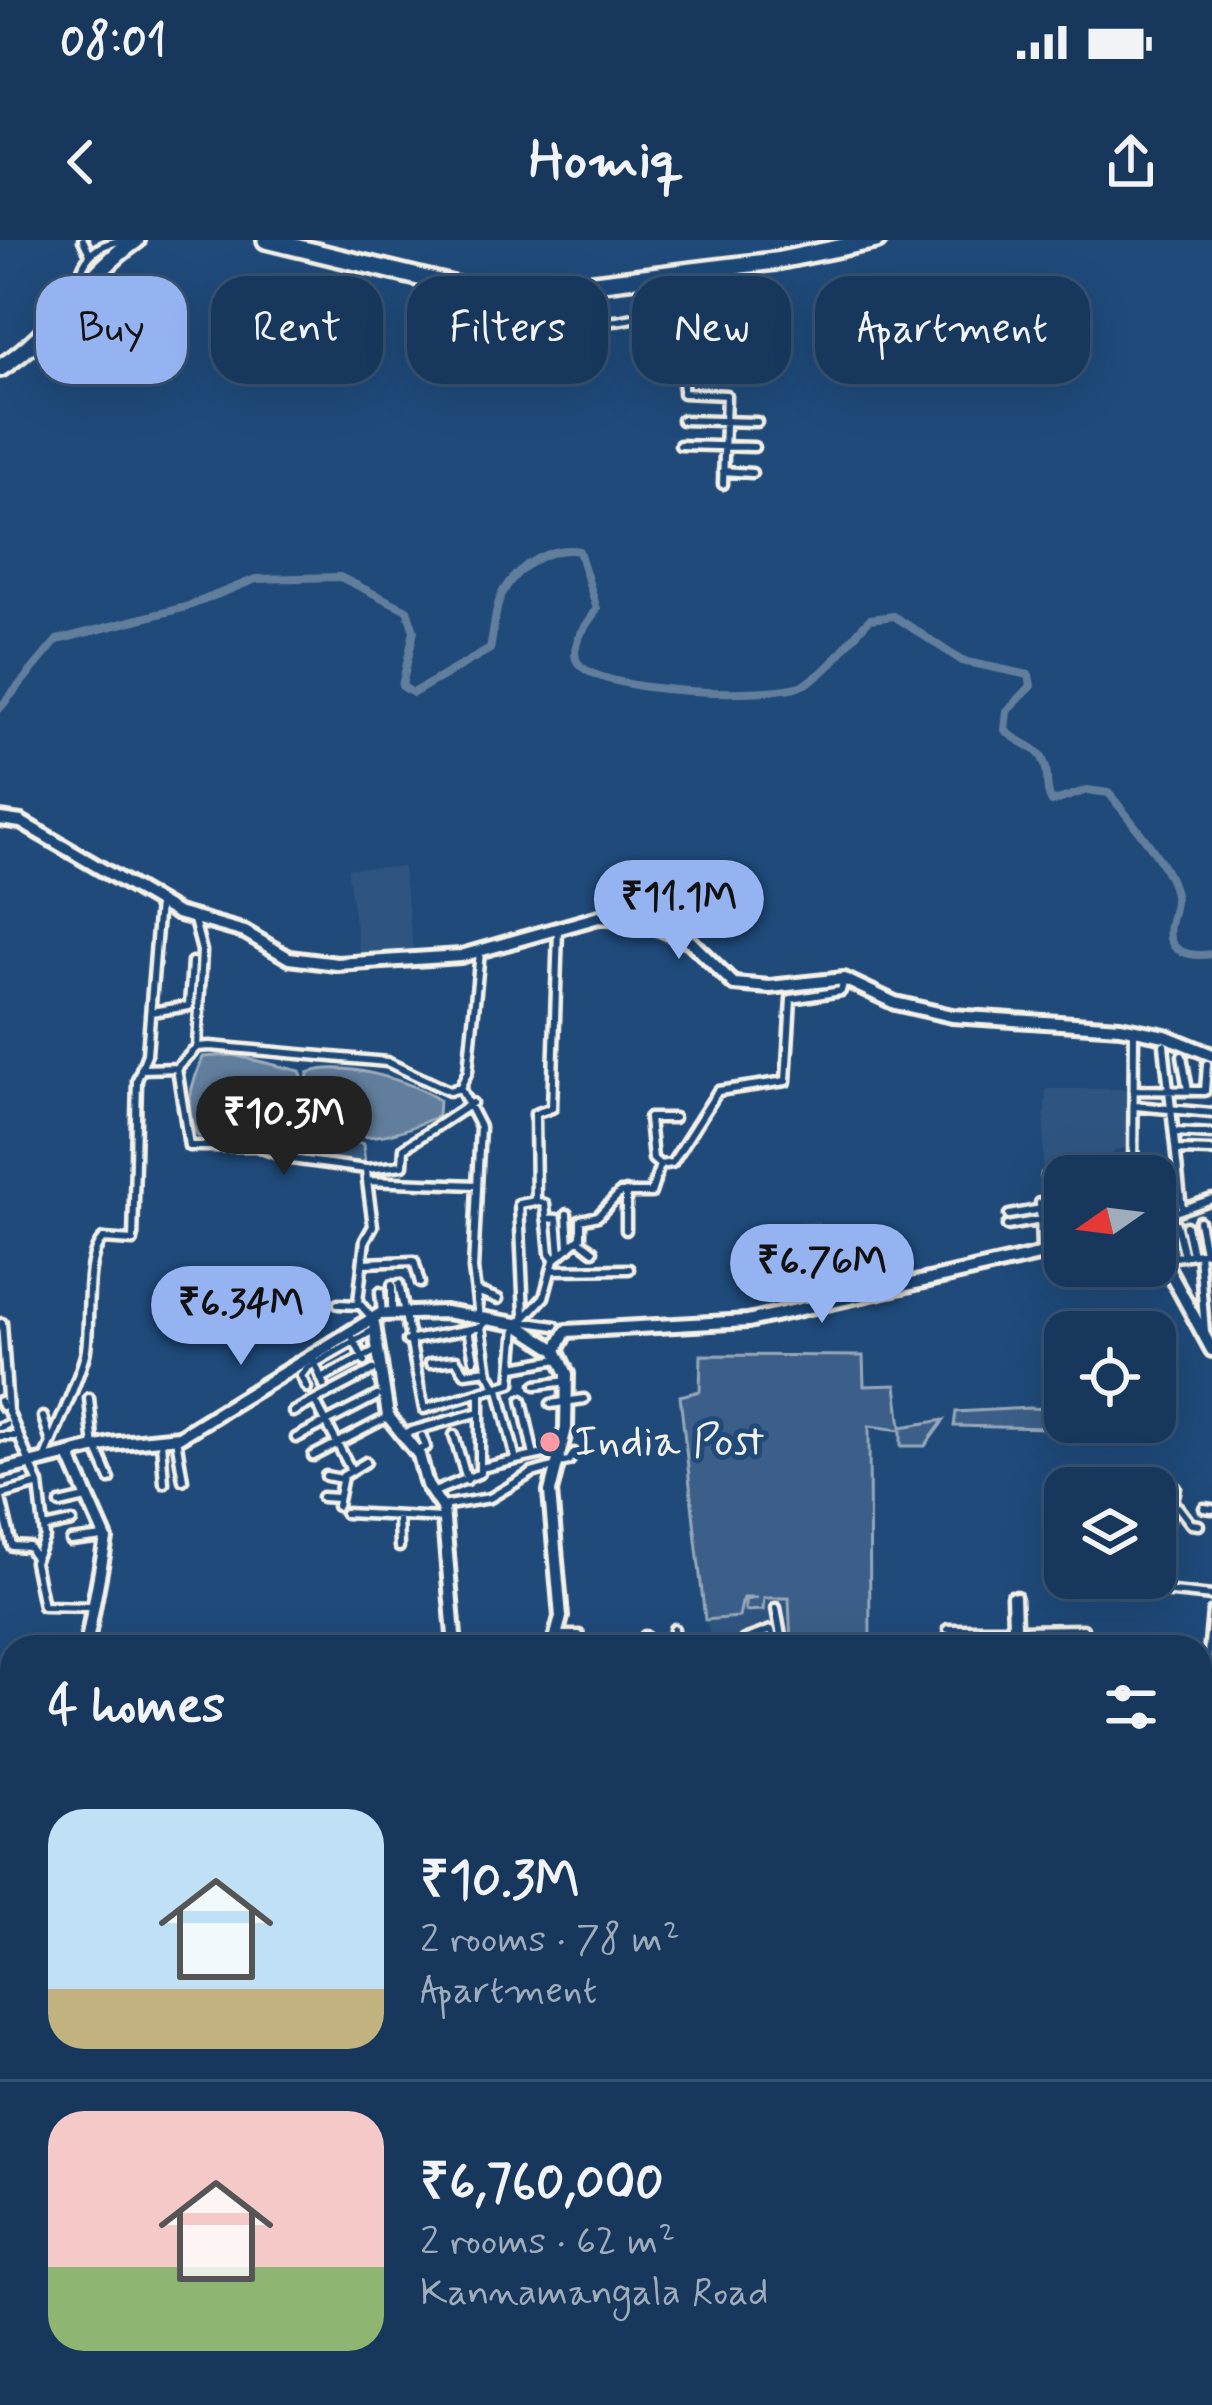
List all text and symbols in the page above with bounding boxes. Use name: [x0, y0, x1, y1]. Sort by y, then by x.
text: 08:01: [60, 13, 166, 72]
text: Homiq: [529, 127, 683, 198]
icon: back: [48, 129, 114, 195]
icon: share: [1098, 129, 1164, 195]
chip: Buy: [36, 276, 187, 384]
chip: Rent: [211, 276, 383, 384]
chip: Filters: [407, 276, 608, 384]
chip: New: [632, 276, 791, 384]
chip: Apartment: [815, 276, 1090, 384]
pin: ₹11.1M: [581, 860, 777, 962]
text: ₹11.1M: [621, 873, 737, 924]
pin: ₹10.3M: [186, 1076, 382, 1178]
text: ₹10.3M: [223, 1089, 345, 1140]
north arrow: [1044, 1155, 1176, 1287]
map controls: [1044, 1155, 1176, 1599]
pin: ₹6.76M: [724, 1224, 920, 1326]
text: ₹6.76M: [757, 1237, 887, 1288]
pin: ₹6.34M: [143, 1266, 339, 1368]
text: ₹6.34M: [178, 1279, 304, 1330]
button: locate: [1044, 1311, 1176, 1443]
place label: India Post: [574, 1413, 764, 1472]
marker: India Post: [537, 1429, 563, 1455]
button: layers: [1044, 1467, 1176, 1599]
text: 4 homes: [48, 1674, 225, 1740]
icon: filters: [1098, 1674, 1164, 1740]
text: ₹10.3M: [420, 1849, 580, 1915]
icon: home: [144, 1857, 288, 2001]
text: 2 rooms · 78 m²: [420, 1915, 680, 1966]
text: Apartment: [420, 1966, 597, 2017]
text: ₹6,760,000: [420, 2151, 664, 2217]
icon: home: [144, 2159, 288, 2303]
text: 2 rooms · 62 m²: [420, 2217, 675, 2268]
text: Kannamangala Road: [420, 2268, 769, 2319]

